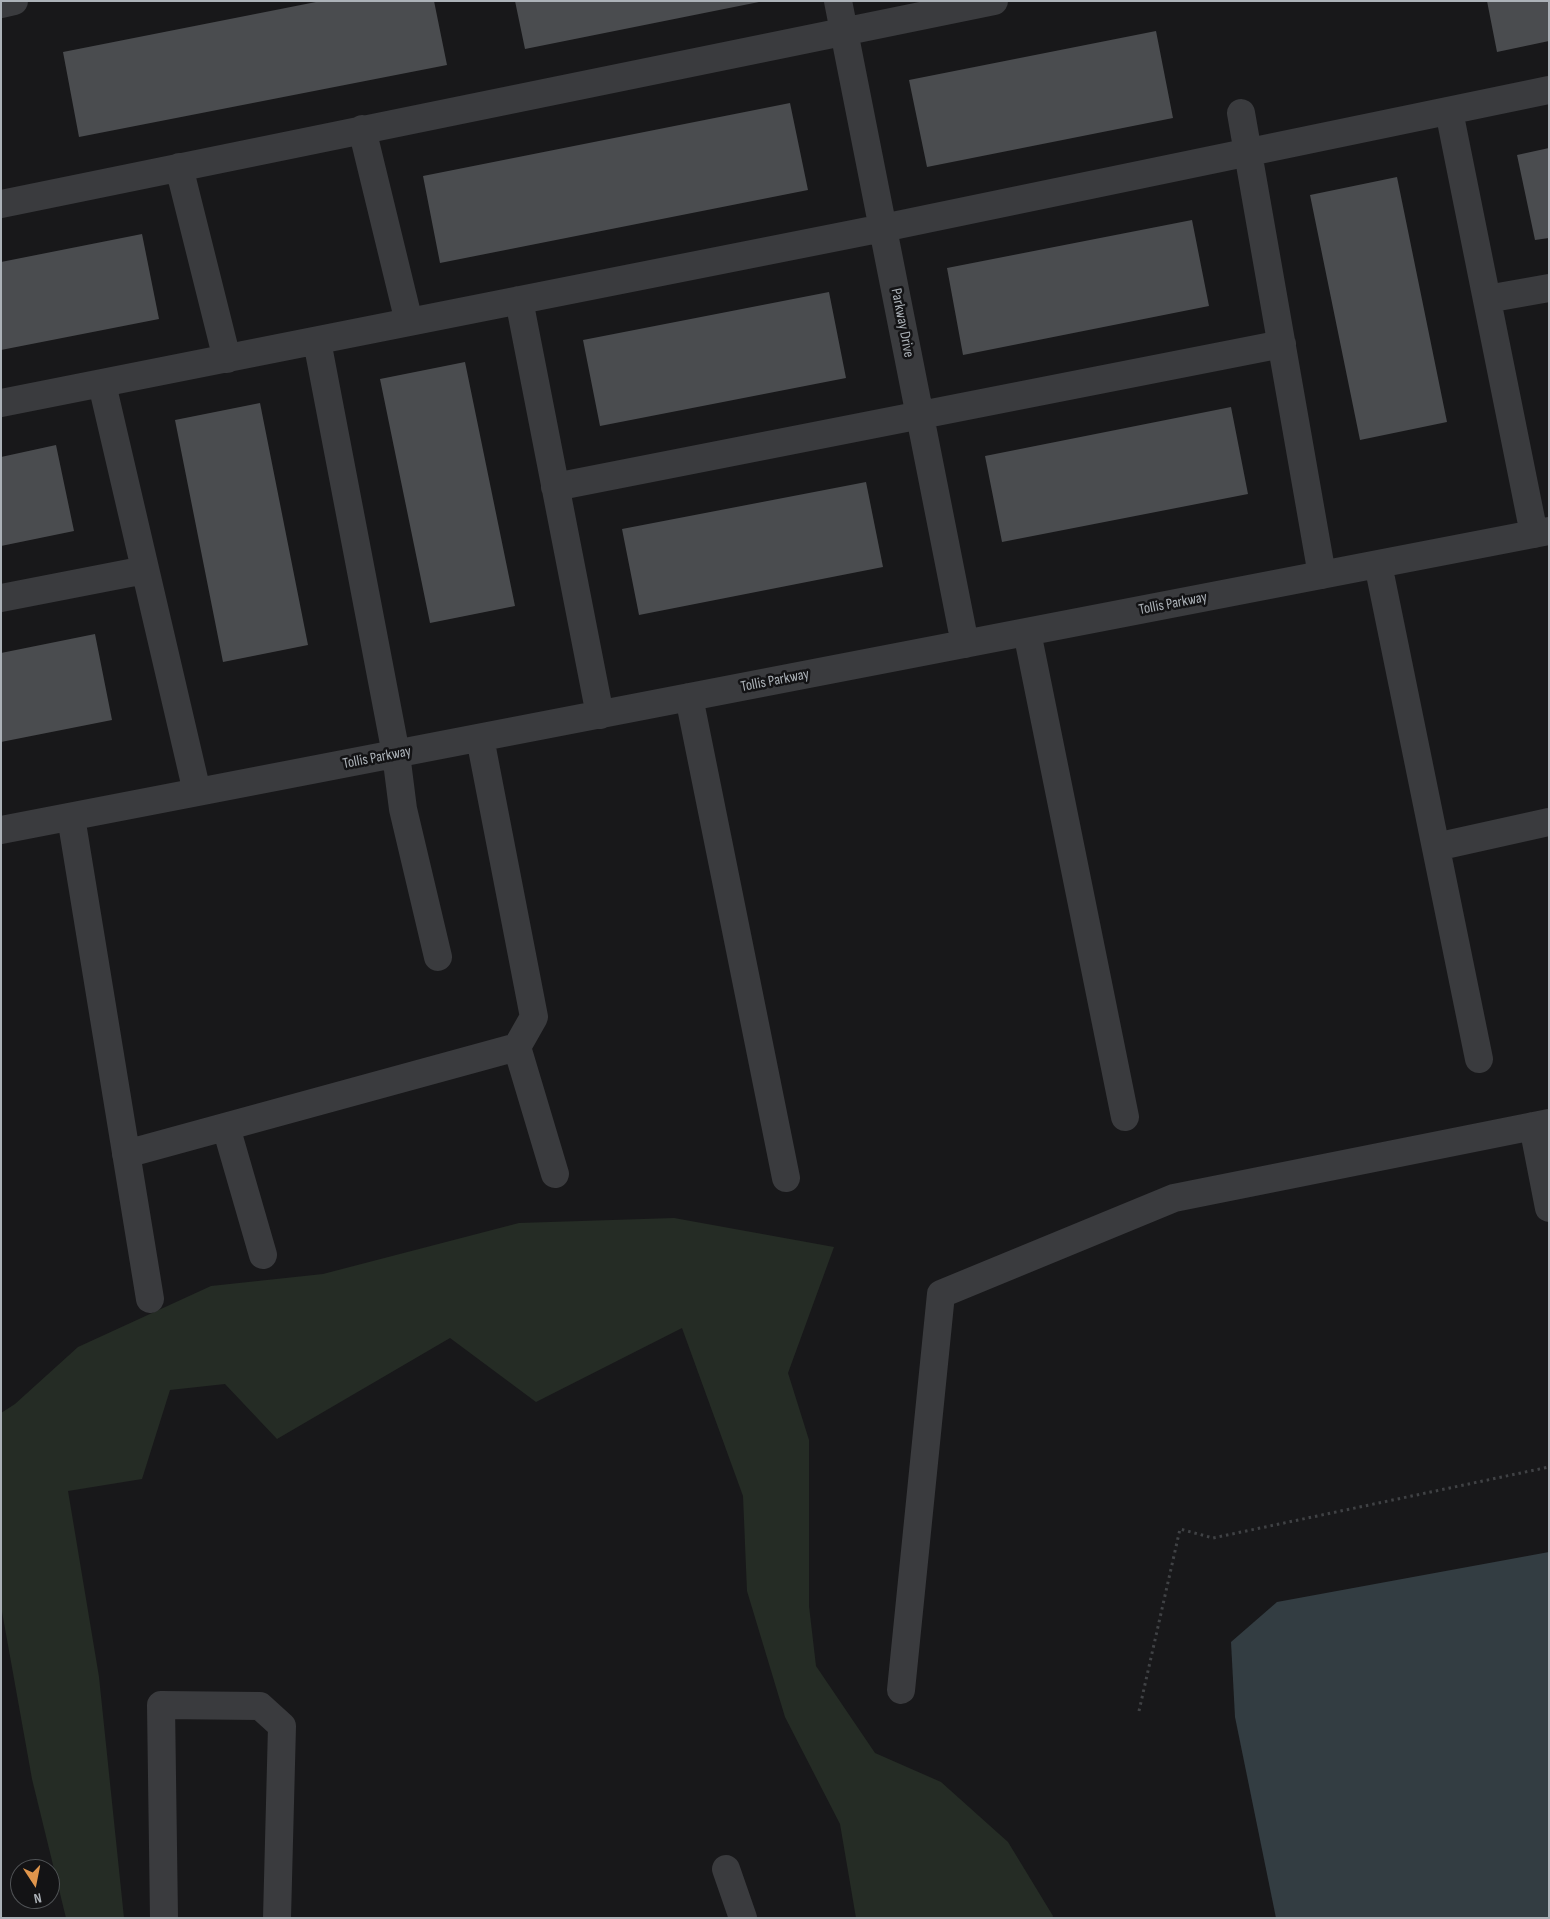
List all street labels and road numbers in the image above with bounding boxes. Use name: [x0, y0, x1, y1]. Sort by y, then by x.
street label: Parkway Drive: [886, 287, 918, 359]
street label: Tollis Parkway: [1137, 589, 1209, 619]
street label: Tollis Parkway: [739, 666, 811, 696]
street label: Tollis Parkway: [341, 743, 413, 773]

